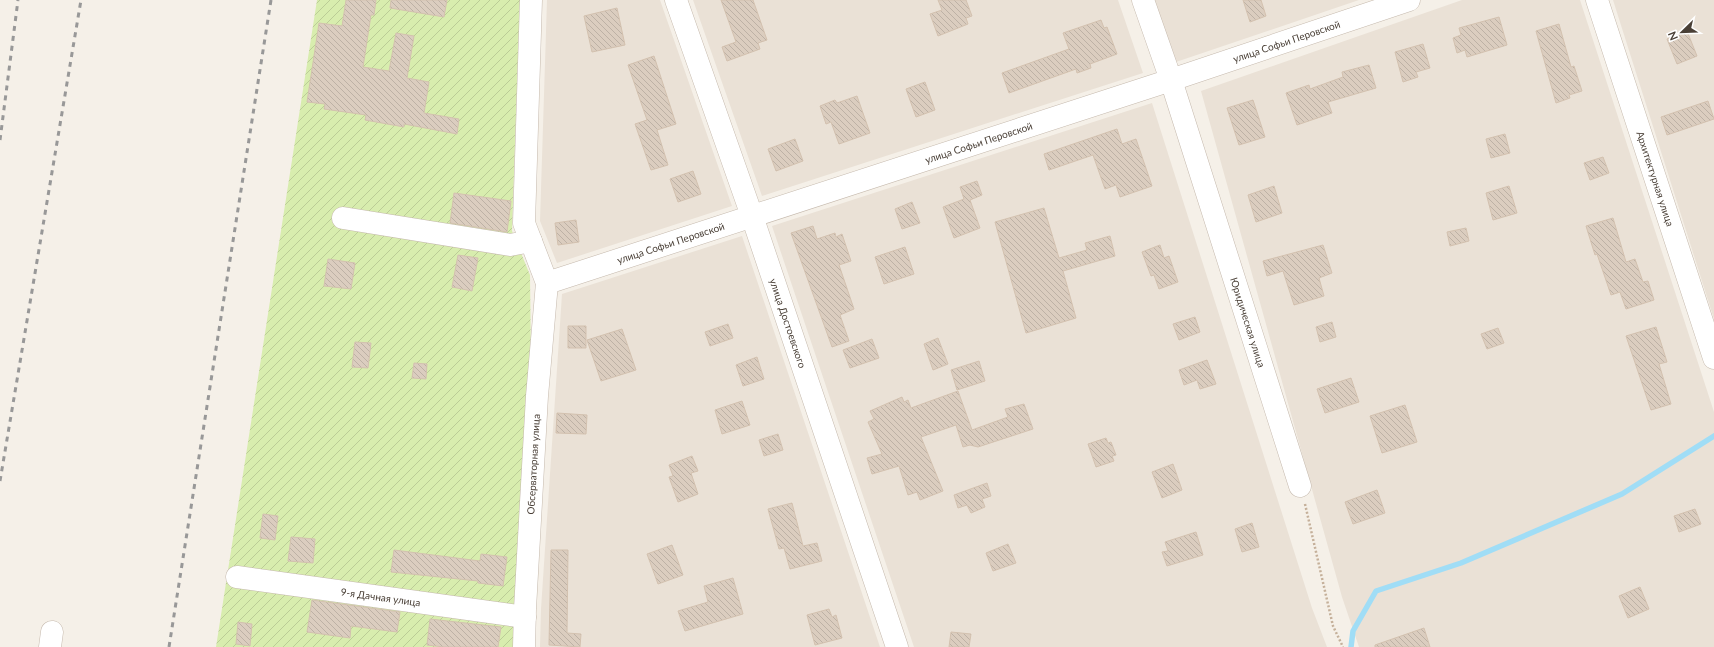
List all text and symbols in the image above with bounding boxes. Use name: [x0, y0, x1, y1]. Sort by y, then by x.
north arrow: [1662, 12, 1702, 52]
street label: улица Софьи Перовской: [1231, 18, 1342, 65]
text: N: [1665, 30, 1680, 43]
street label: улица Софьи Перовской: [923, 119, 1034, 166]
street label: Архитектурная улица: [1634, 130, 1677, 228]
street label: улица Софьи Перовской: [615, 220, 726, 266]
street label: Юридическая улица: [1228, 276, 1268, 369]
street label: улица Достоевского: [767, 277, 809, 370]
street label: Обсерваторная улица: [524, 414, 542, 515]
street label: 9-я Дачная улица: [340, 585, 421, 608]

